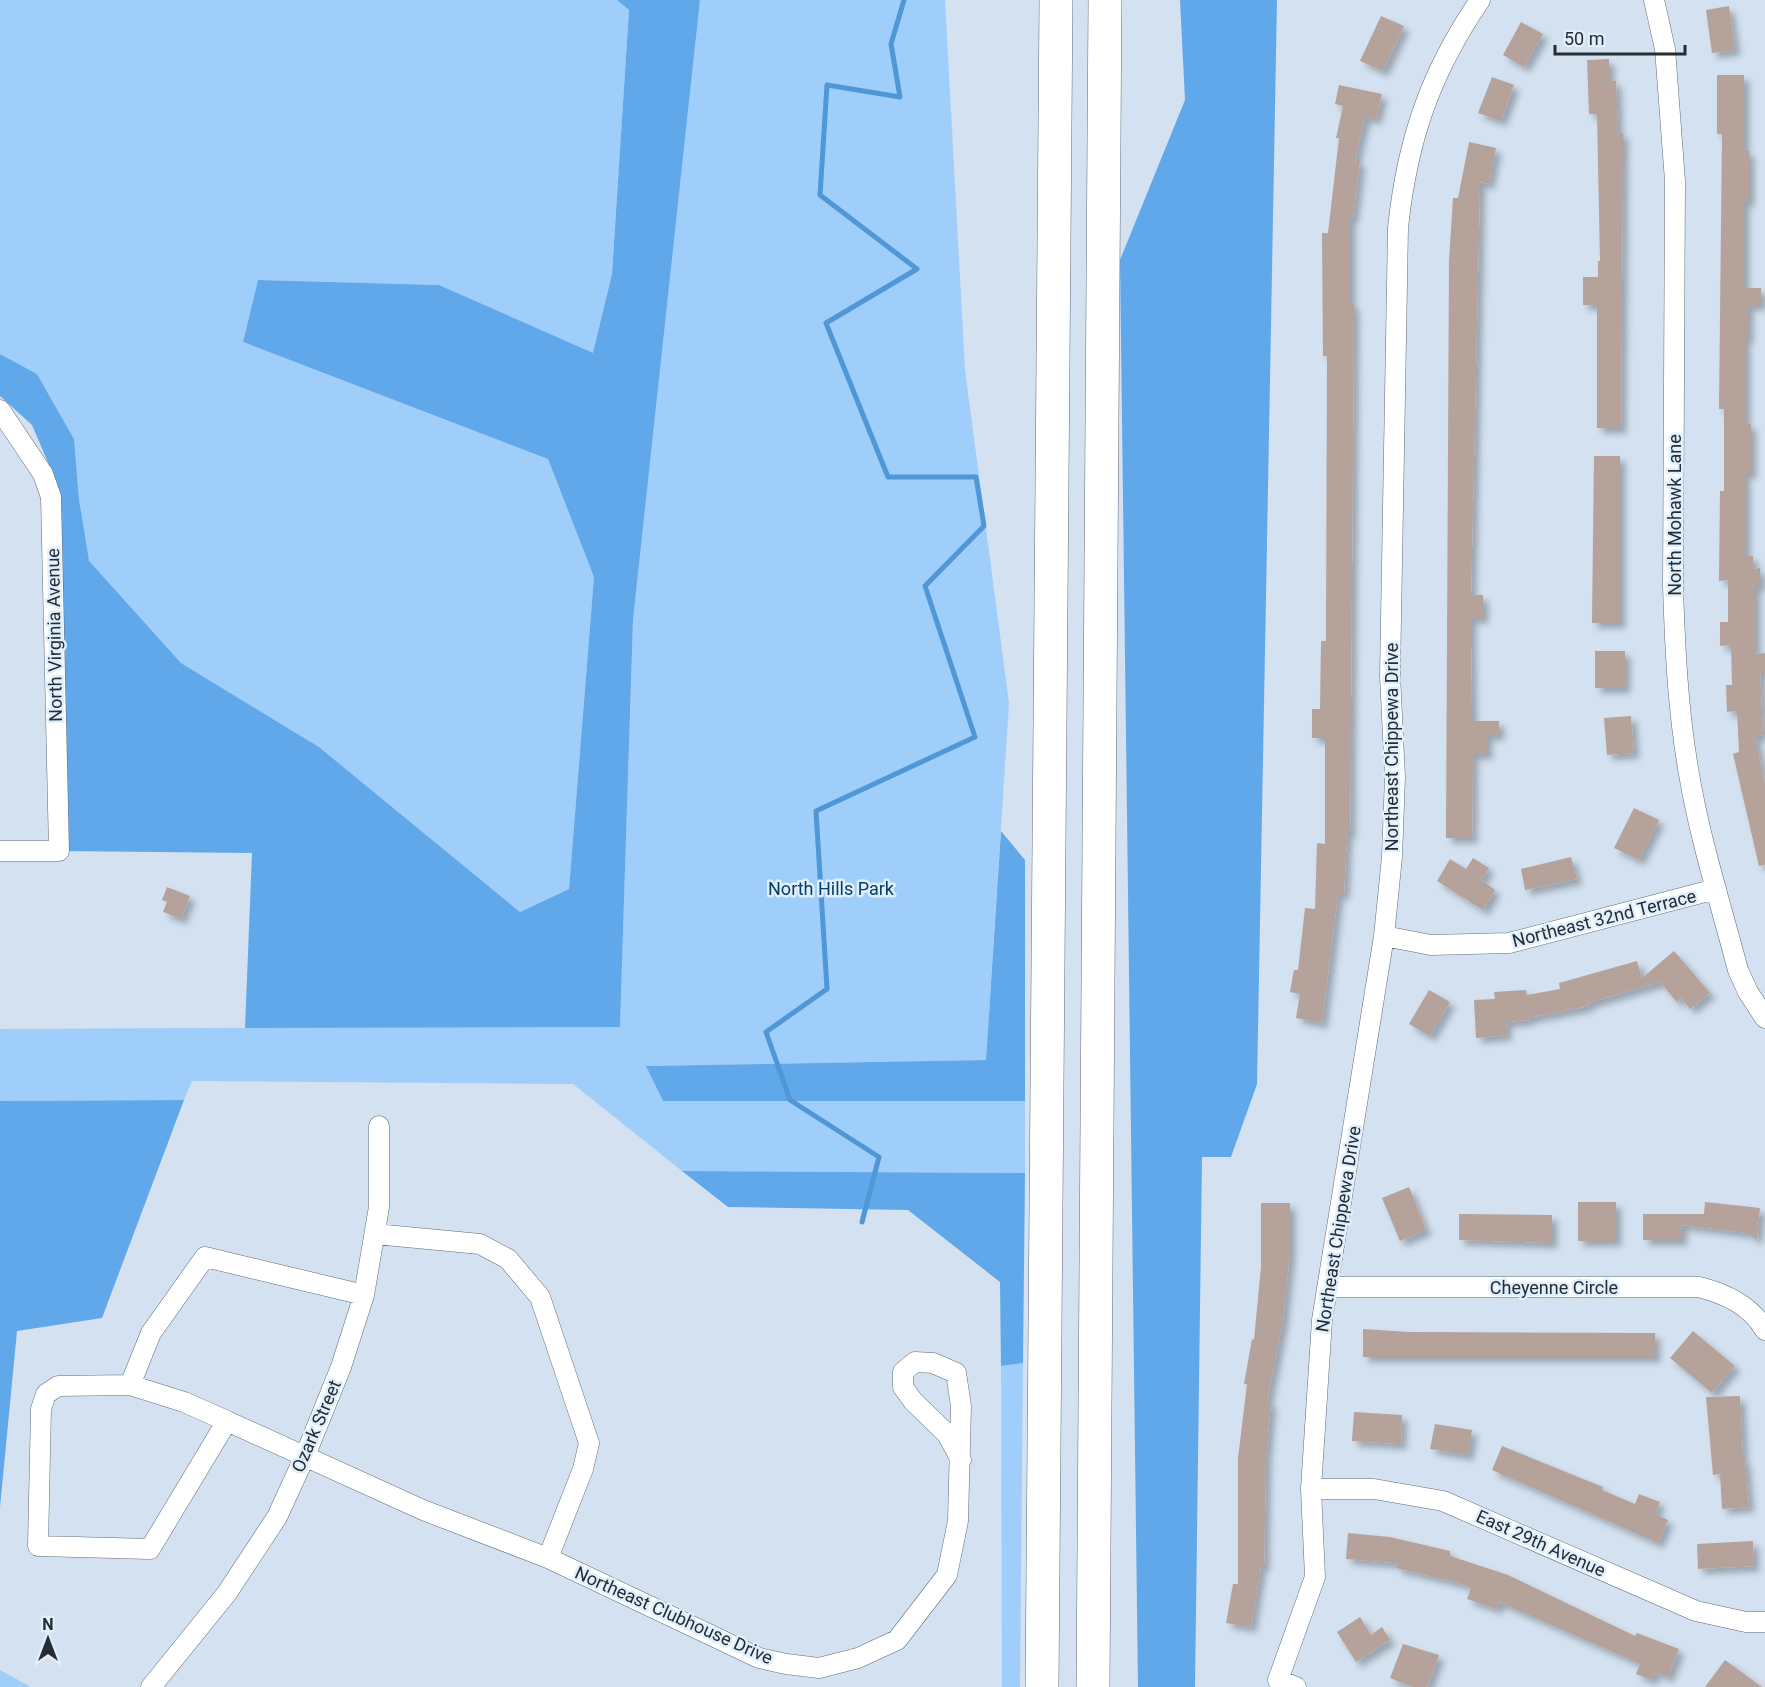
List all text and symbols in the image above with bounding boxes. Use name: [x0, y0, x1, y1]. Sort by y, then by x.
scale bar: [1555, 18, 1686, 56]
text: 50 m: [1564, 28, 1604, 49]
street label: North Mohawk Lane: [1664, 434, 1685, 596]
street label: North Virginia Avenue: [42, 548, 66, 722]
street label: Northeast Chippewa Drive: [1381, 643, 1402, 851]
park label: North Hills Park: [768, 878, 895, 899]
street label: Northeast 32nd Terrace: [1510, 885, 1698, 951]
street label: Northeast Chippewa Drive: [1311, 1124, 1365, 1334]
street label: Cheyenne Circle: [1490, 1277, 1618, 1298]
street label: Ozark Street: [287, 1377, 345, 1475]
street label: East 29th Avenue: [1473, 1505, 1609, 1581]
street label: Northeast Clubhouse Drive: [572, 1562, 776, 1668]
north arrow: [18, 1609, 78, 1669]
text: N: [42, 1615, 54, 1634]

